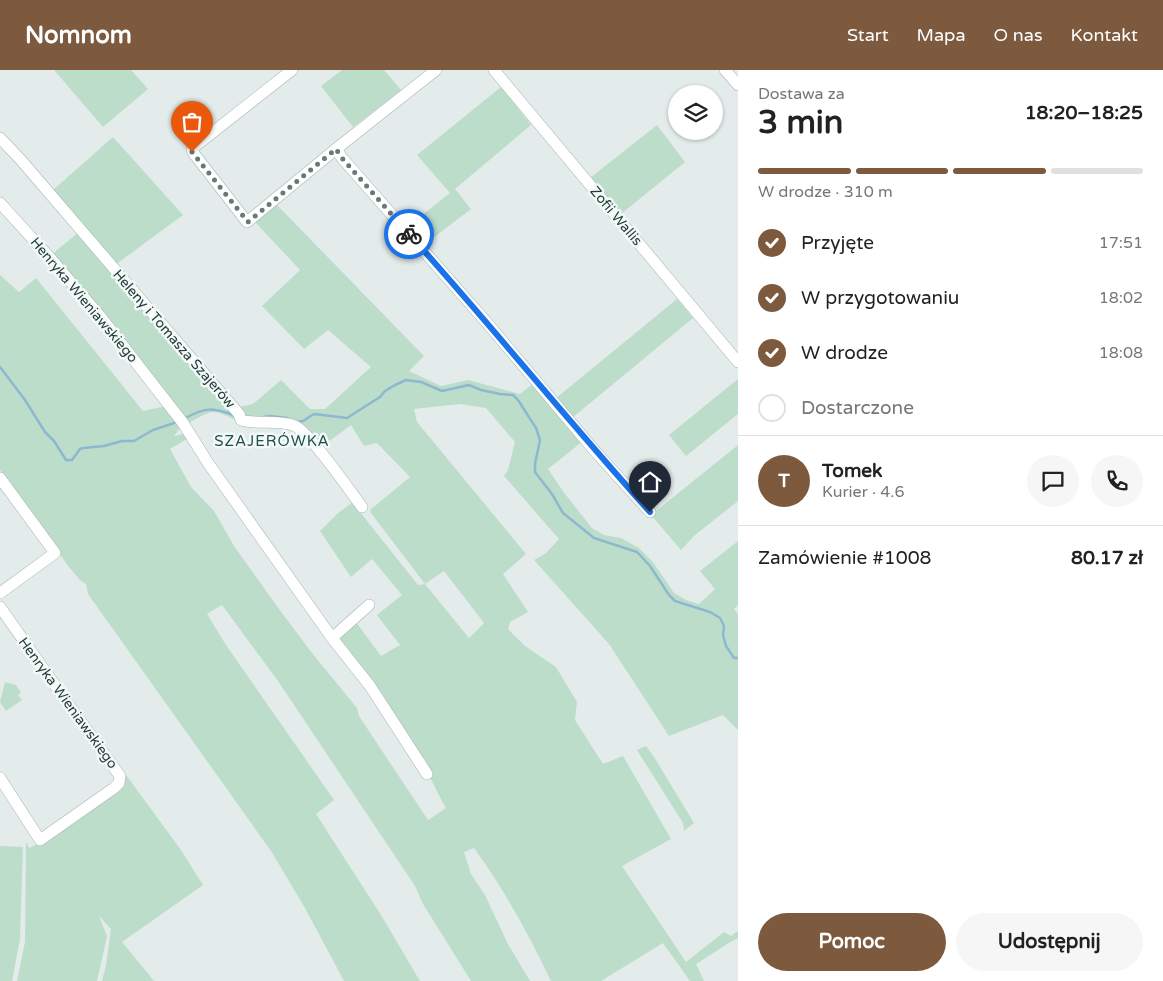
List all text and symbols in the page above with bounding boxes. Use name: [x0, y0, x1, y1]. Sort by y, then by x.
text: Nomnom: [25, 21, 132, 50]
text: Start: [847, 24, 889, 46]
text: Mapa: [917, 24, 966, 46]
text: O nas: [994, 24, 1043, 46]
text: Kontakt: [1071, 24, 1138, 46]
text: Dostawa za: [758, 84, 845, 104]
map controls: [668, 85, 723, 140]
button: layers: [668, 85, 723, 140]
pin: [171, 101, 213, 152]
text: 18:20–18:25: [1025, 102, 1143, 124]
text: 3 min: [758, 104, 843, 142]
icon: bag: [178, 108, 206, 136]
text: W drodze · 310 m: [758, 182, 893, 202]
street label: Zofii Wallis: [586, 183, 646, 249]
courier: [384, 209, 434, 259]
icon: bike: [395, 220, 423, 248]
icon: check: [758, 229, 786, 257]
text: Przyjęte: [801, 232, 874, 254]
text: 17:51: [1099, 233, 1143, 253]
street label: Henryka Wieniawskiego: [27, 234, 141, 366]
street label: Heleny i Tomasza Szajerów: [109, 266, 239, 412]
icon: check: [758, 284, 786, 312]
text: W przygotowaniu: [801, 287, 959, 309]
text: 18:02: [1099, 288, 1143, 308]
icon: check: [758, 339, 786, 367]
text: W drodze: [801, 342, 888, 364]
text: 18:08: [1099, 343, 1143, 363]
text: Dostarczone: [801, 397, 914, 419]
district label: SZAJERÓWKA: [214, 432, 330, 450]
button: chat: [1027, 455, 1079, 507]
button: phone: [1091, 455, 1143, 507]
text: Tomek: [822, 460, 882, 482]
pin: [629, 461, 671, 512]
icon: home: [636, 468, 664, 496]
text: T: [778, 470, 790, 492]
text: Kurier · 4.6: [822, 482, 905, 502]
text: Zamówienie #1008: [758, 547, 932, 569]
text: 80.17 zł: [1071, 547, 1143, 569]
street label: Henryka Wieniawskiego: [15, 634, 121, 772]
button: Pomoc: [758, 913, 946, 971]
button: Udostępnij: [956, 913, 1143, 971]

